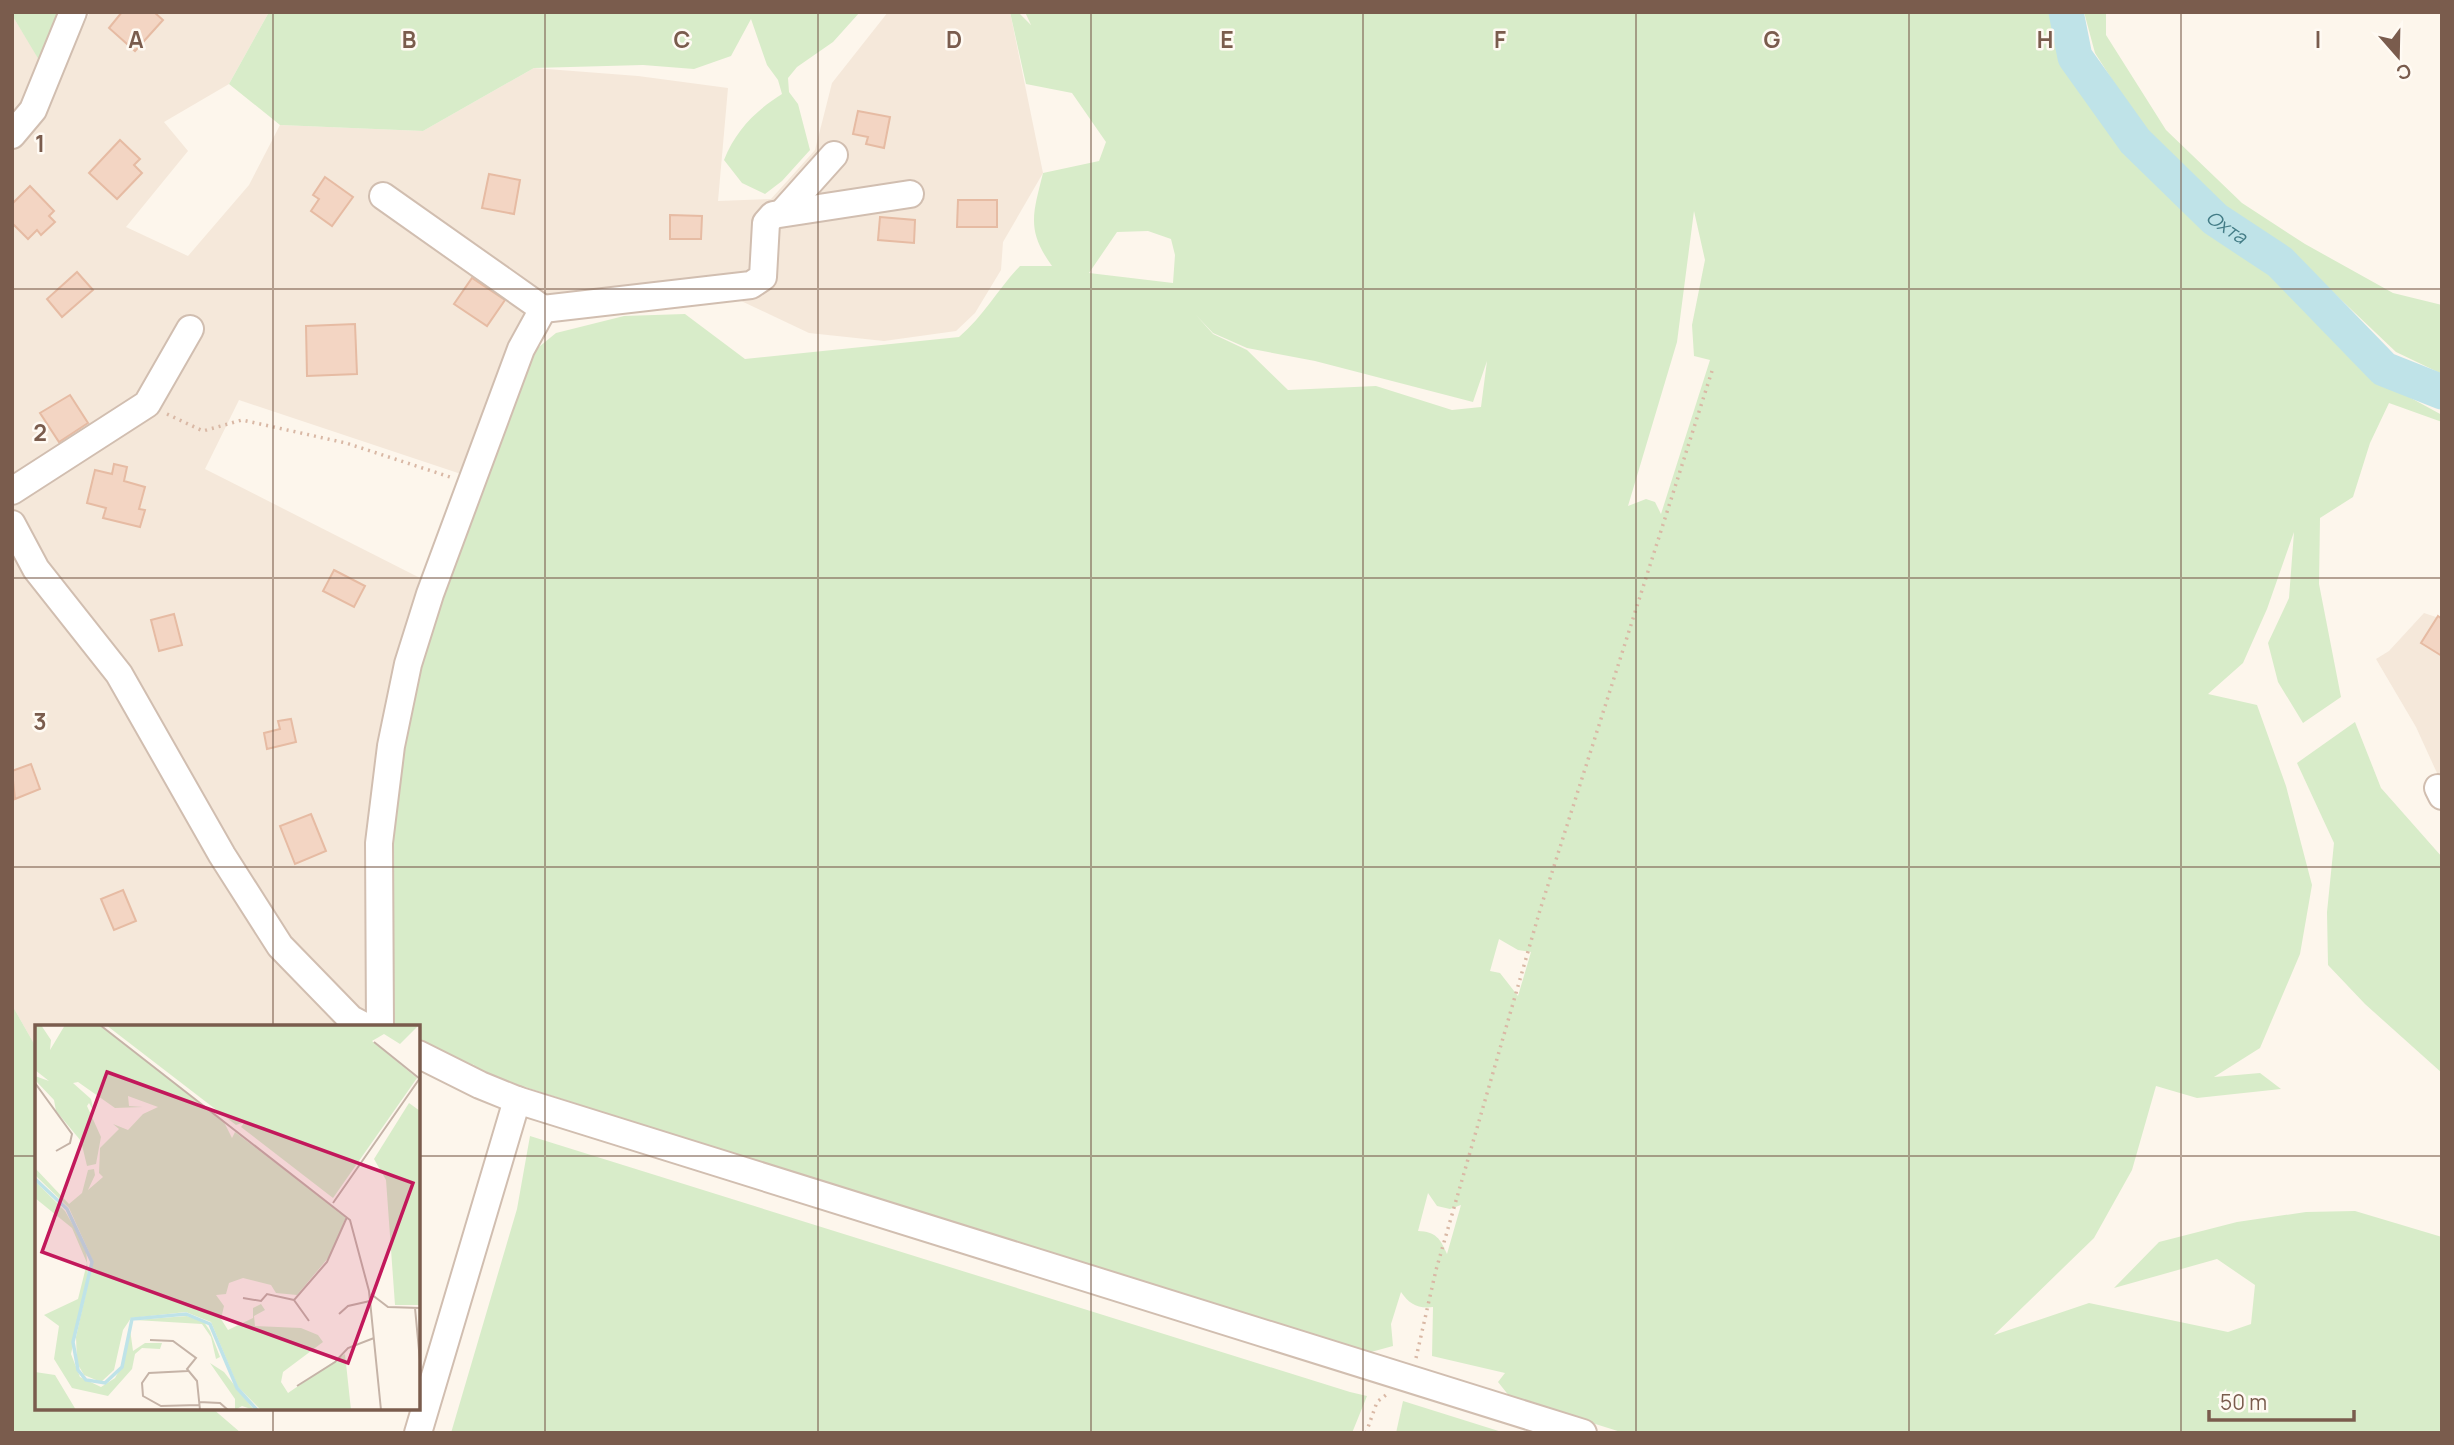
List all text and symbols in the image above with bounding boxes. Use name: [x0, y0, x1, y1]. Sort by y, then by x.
north arrow: [2363, 21, 2433, 91]
text: A: [128, 23, 144, 55]
text: B: [402, 23, 416, 55]
text: C: [674, 23, 691, 55]
text: D: [946, 23, 962, 55]
text: E: [1220, 23, 1234, 55]
text: F: [1494, 23, 1506, 55]
text: G: [1764, 23, 1781, 55]
text: H: [2037, 23, 2053, 55]
text: I: [2315, 23, 2321, 55]
text: С: [2393, 57, 2415, 87]
text: 1: [35, 127, 45, 159]
water label: Охта: [2201, 204, 2253, 250]
text: 2: [33, 416, 47, 448]
text: 3: [33, 705, 47, 737]
inset map: [35, 1025, 420, 1410]
scale bar: [2209, 1378, 2354, 1422]
text: 50 m: [2220, 1388, 2267, 1416]

